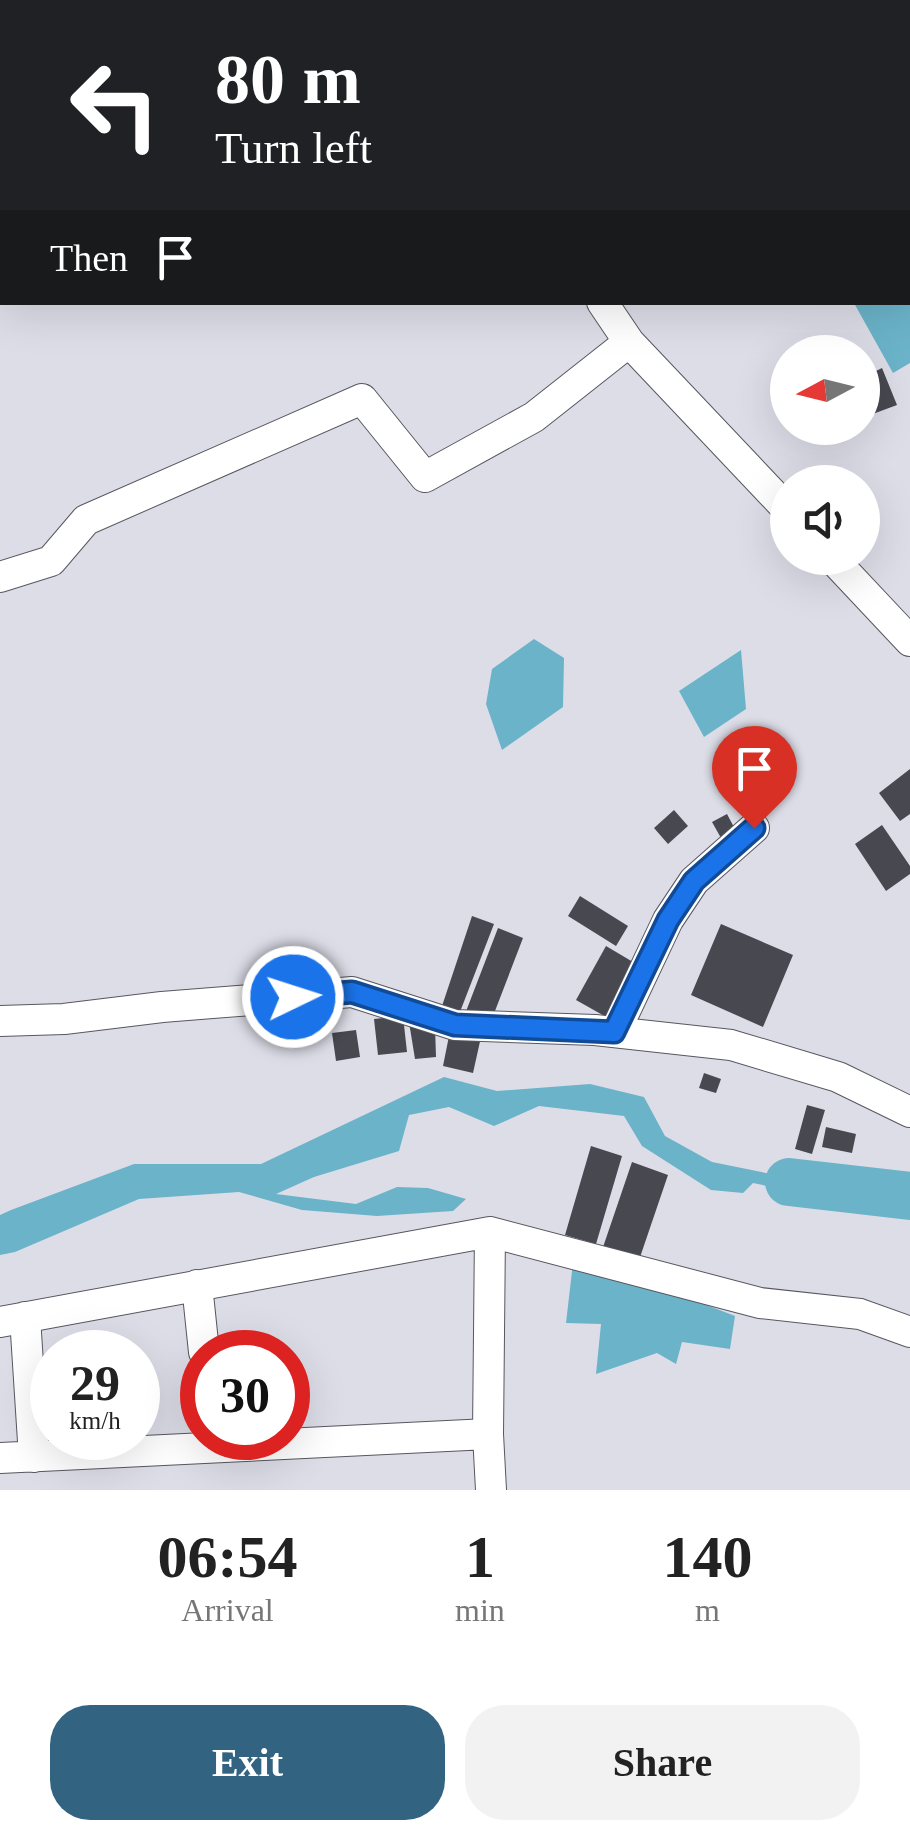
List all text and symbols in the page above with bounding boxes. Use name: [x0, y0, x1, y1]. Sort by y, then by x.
icon: left: [50, 40, 180, 170]
text: 80 m: [215, 41, 361, 118]
text: Turn left: [215, 123, 372, 173]
icon: arrive: [148, 230, 203, 285]
text: Then: [50, 237, 128, 279]
north arrow: [770, 335, 880, 445]
map controls: [770, 335, 880, 575]
button: sound: [770, 465, 880, 575]
pin: [712, 726, 797, 829]
icon: arrive: [727, 741, 782, 796]
position arrow: [241, 945, 345, 1049]
speed limit sign: 30: [180, 1330, 310, 1460]
text: 29: [70, 1355, 120, 1411]
text: km/h: [69, 1407, 121, 1434]
text: 06:54: [158, 1524, 298, 1590]
text: 1: [465, 1524, 495, 1590]
text: 140: [662, 1524, 752, 1590]
text: Arrival: [181, 1592, 274, 1628]
text: min: [455, 1592, 505, 1628]
text: m: [695, 1592, 720, 1628]
button: Exit: [50, 1705, 445, 1820]
button: Share: [465, 1705, 860, 1820]

